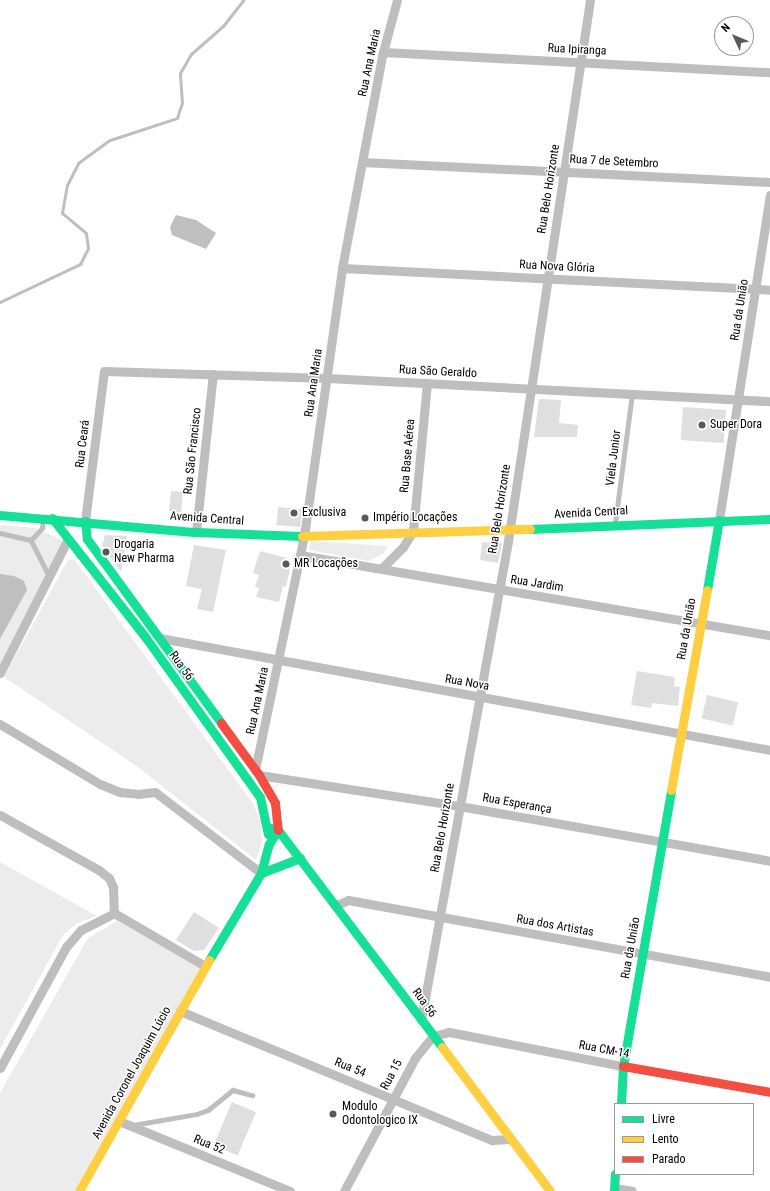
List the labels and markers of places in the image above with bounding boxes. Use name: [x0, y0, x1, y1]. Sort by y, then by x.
place label: Super Dora: [710, 418, 762, 432]
marker: Super Dora: [697, 420, 707, 430]
place label: Exclusiva: [302, 506, 346, 520]
marker: Exclusiva: [289, 508, 299, 518]
place label: Império Locações: [373, 511, 457, 525]
marker: Império Locações: [360, 513, 370, 523]
place label: Drogaria New Pharma: [114, 538, 174, 566]
marker: Drogaria New Pharma: [101, 547, 111, 557]
place label: MR Locações: [294, 557, 358, 571]
marker: MR Locações: [281, 559, 291, 569]
place label: Modulo Odontologico IX: [342, 1100, 418, 1128]
marker: Modulo Odontologico IX: [327, 1108, 339, 1120]

